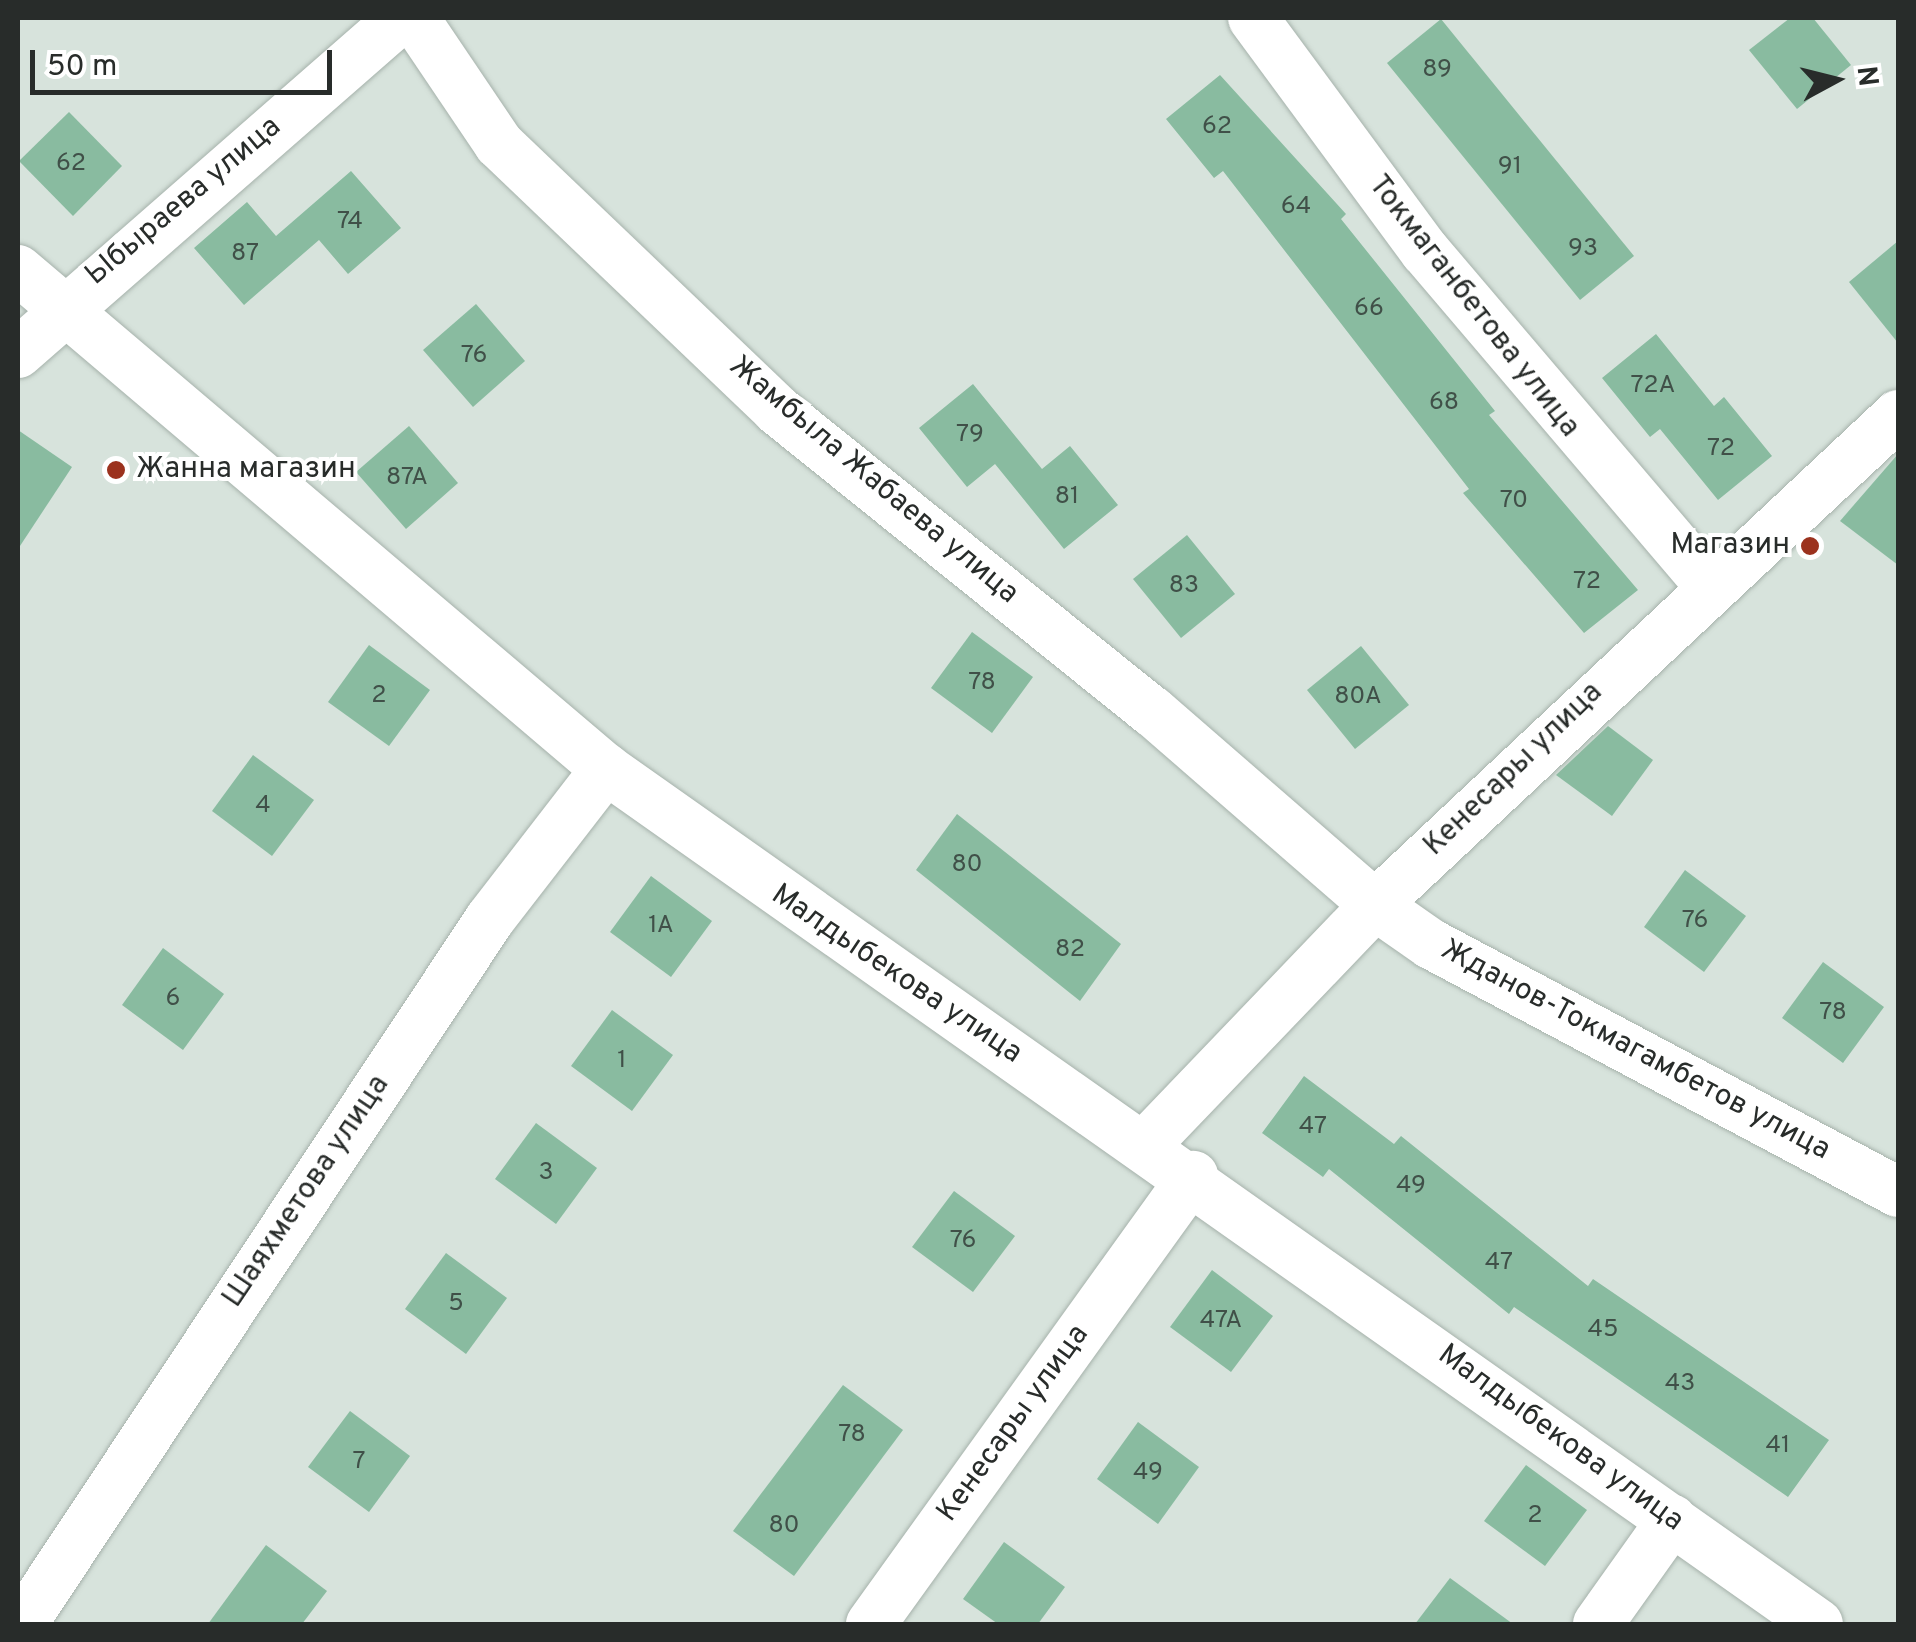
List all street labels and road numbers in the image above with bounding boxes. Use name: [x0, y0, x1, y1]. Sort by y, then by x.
street label: Ыбыраева улица: [79, 110, 289, 294]
street label: Токмаганбетова улица: [1360, 169, 1586, 445]
street label: Жамбыла Жабаева улица: [721, 349, 1025, 613]
street label: Кенесары улица: [1417, 676, 1611, 864]
street label: Малдыбекова улица: [764, 878, 1028, 1072]
street label: Жданов-Токмагамбетов улица: [1434, 933, 1836, 1169]
street label: Шаяхметова улица: [216, 1069, 398, 1315]
street label: Кенесары улица: [930, 1319, 1098, 1529]
street label: Малдыбекова улица: [1430, 1338, 1690, 1540]

